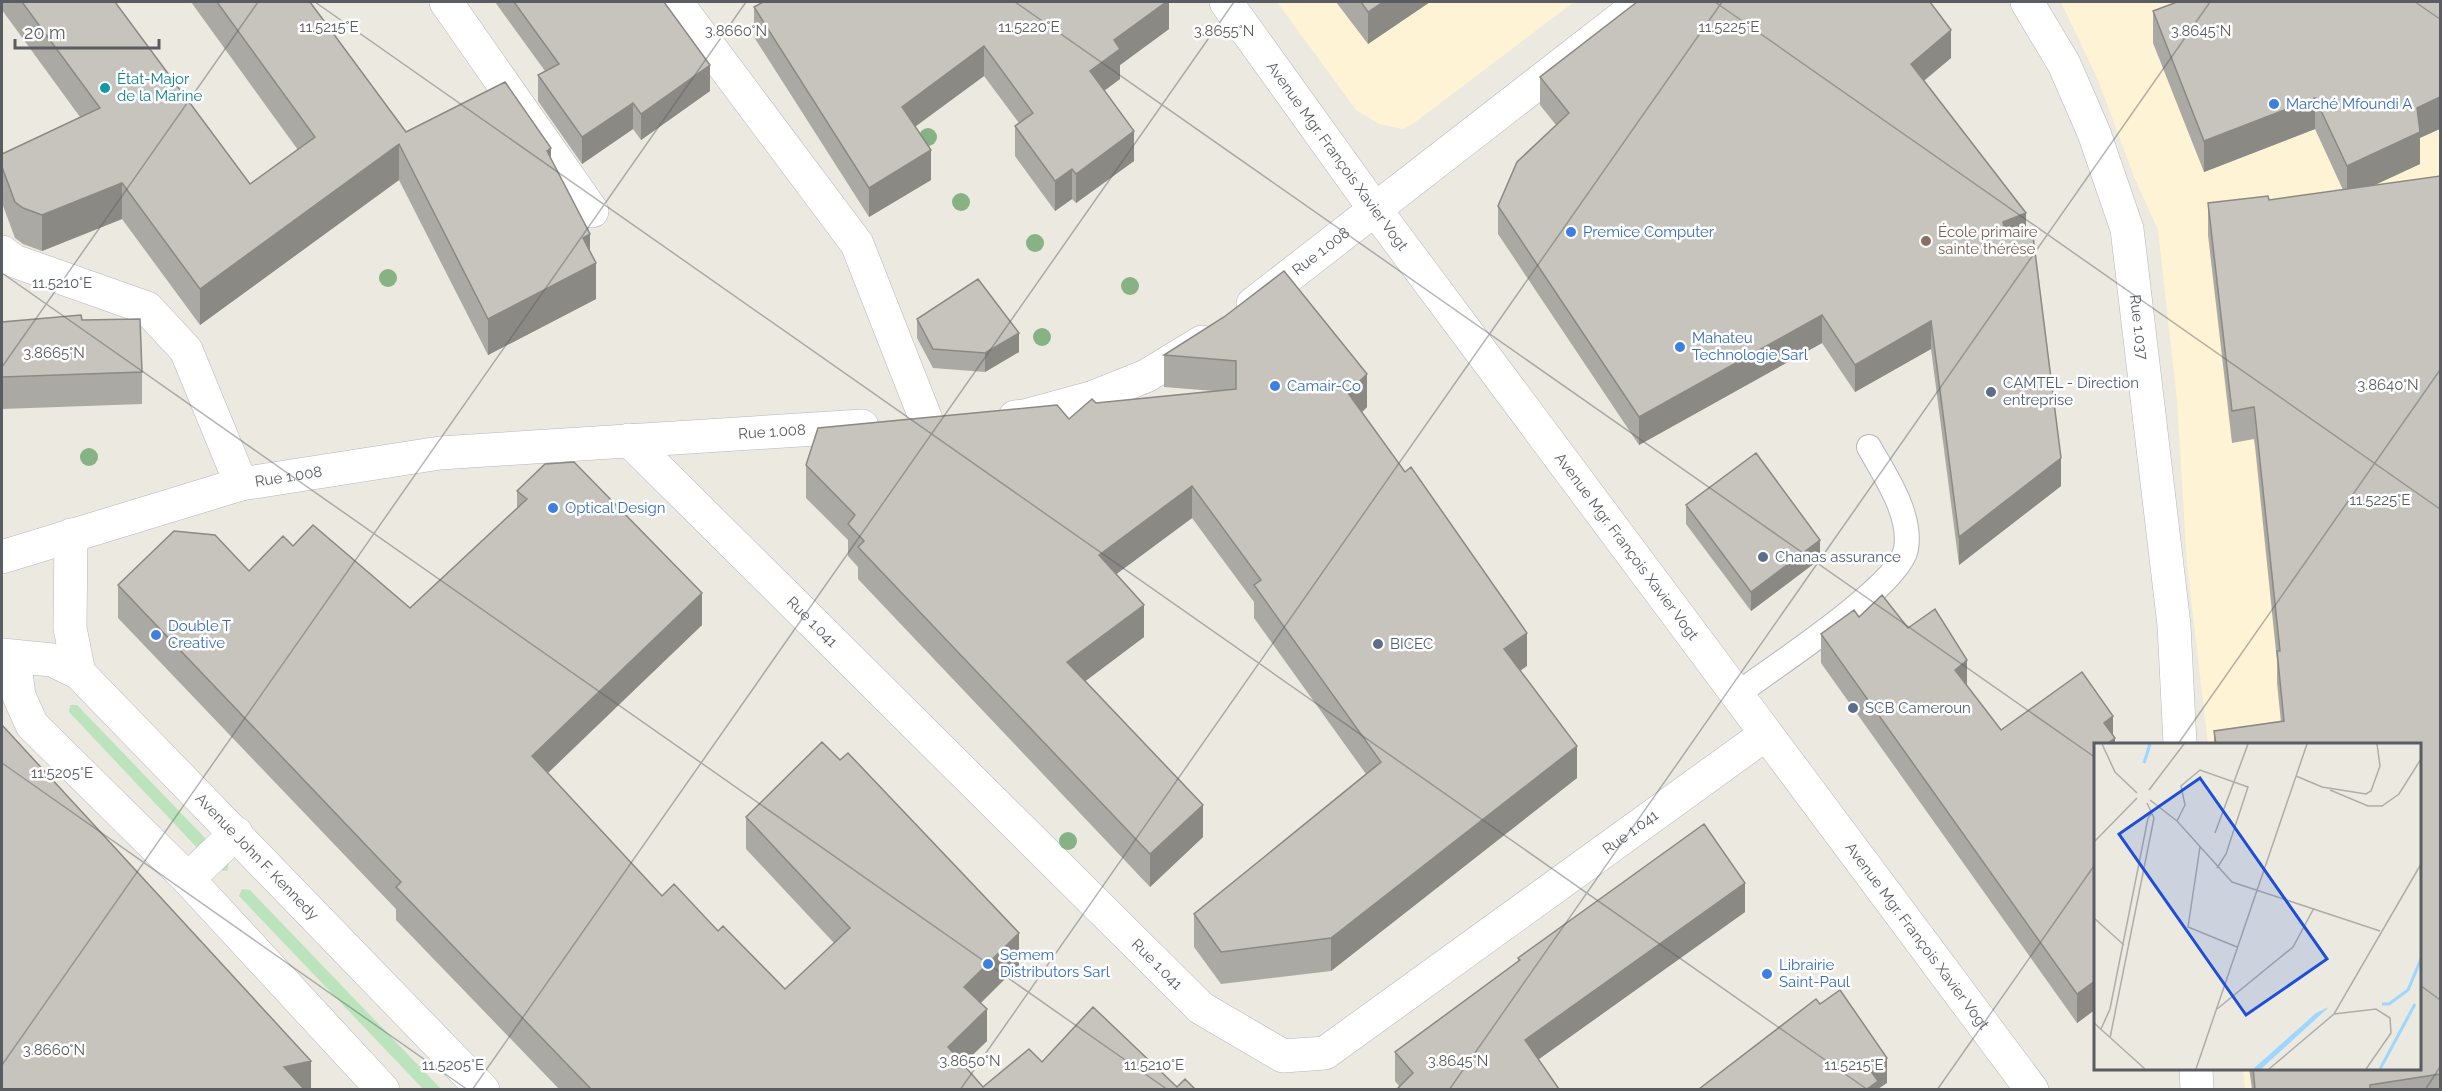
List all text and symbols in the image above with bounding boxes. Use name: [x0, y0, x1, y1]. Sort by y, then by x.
scale bar: [15, 12, 159, 50]
text: 11.5215°E: [299, 18, 359, 36]
text: 11.5220°E: [998, 18, 1060, 36]
text: 11.5225°E: [1699, 18, 1759, 36]
text: 20 m: [24, 22, 66, 43]
text: 3.8660°N: [705, 22, 767, 40]
text: 3.8655°N: [1194, 22, 1254, 40]
text: 3.8645°N: [2171, 22, 2231, 40]
street label: Avenue Mgr. François Xavier Vogt: [1263, 58, 1412, 254]
place label: État-Major de la Marine: [117, 70, 203, 105]
marker: État-Major de la Marine: [98, 81, 112, 95]
place label: Marché Mfoundi A: [2286, 95, 2412, 113]
marker: Marché Mfoundi A: [2267, 97, 2281, 111]
street label: Rue 1.008: [1289, 223, 1353, 279]
place label: Premice Computer: [1583, 223, 1715, 241]
place label: École primaire sainte thérèse: [1938, 223, 2038, 258]
marker: Premice Computer: [1564, 225, 1578, 239]
marker: École primaire sainte thérèse: [1919, 234, 1933, 248]
text: 11.5210°E: [32, 274, 92, 292]
street label: Rue 1.037: [2126, 294, 2151, 361]
place label: Mahateu Technologie Sarl: [1692, 329, 1809, 364]
marker: Mahateu Technologie Sarl: [1673, 340, 1687, 354]
text: 3.8665°N: [23, 344, 85, 362]
place label: CAMTEL - Direction entreprise: [2003, 374, 2139, 409]
text: 3.8640°N: [2357, 376, 2419, 394]
place label: Camair-Co: [1287, 377, 1361, 395]
marker: Camair-Co: [1268, 379, 1282, 393]
marker: CAMTEL - Direction entreprise: [1984, 385, 1998, 399]
street label: Rue 1.008: [738, 421, 807, 443]
street label: Avenue Mgr. François Xavier Vogt: [1551, 449, 1702, 644]
street label: Rue 1.008: [254, 462, 323, 491]
text: 11.5225°E: [2350, 491, 2410, 509]
place label: Optical Design: [565, 499, 666, 517]
marker: Optical Design: [546, 501, 560, 515]
place label: Chanas assurance: [1775, 548, 1901, 566]
marker: Chanas assurance: [1756, 550, 1770, 564]
street label: Rue 1.041: [783, 593, 842, 651]
place label: Double T Creative: [168, 617, 231, 652]
marker: Double T Creative: [149, 628, 163, 642]
place label: BICEC: [1390, 635, 1433, 653]
marker: BICEC: [1371, 637, 1385, 651]
place label: SCB Cameroun: [1865, 699, 1971, 717]
marker: SCB Cameroun: [1846, 701, 1860, 715]
inset map: [2094, 743, 2421, 1070]
text: 11.5205°E: [31, 764, 93, 782]
street label: Avenue John F. Kennedy: [192, 790, 322, 924]
street label: Rue 1.041: [1599, 806, 1662, 858]
street label: Avenue Mgr. François Xavier Vogt: [1841, 839, 1993, 1033]
street label: Rue 1.041: [1128, 935, 1187, 994]
place label: Semem Distributors Sarl: [1000, 946, 1111, 981]
place label: Librairie Saint-Paul: [1779, 956, 1851, 991]
marker: Semem Distributors Sarl: [981, 957, 995, 971]
marker: Librairie Saint-Paul: [1760, 967, 1774, 981]
text: 3.8660°N: [23, 1041, 85, 1059]
text: 3.8650°N: [939, 1052, 1001, 1070]
text: 3.8645°N: [1428, 1052, 1488, 1070]
text: 11.5205°E: [422, 1056, 484, 1074]
text: 11.5210°E: [1124, 1056, 1184, 1074]
text: 11.5215°E: [1824, 1056, 1884, 1074]

